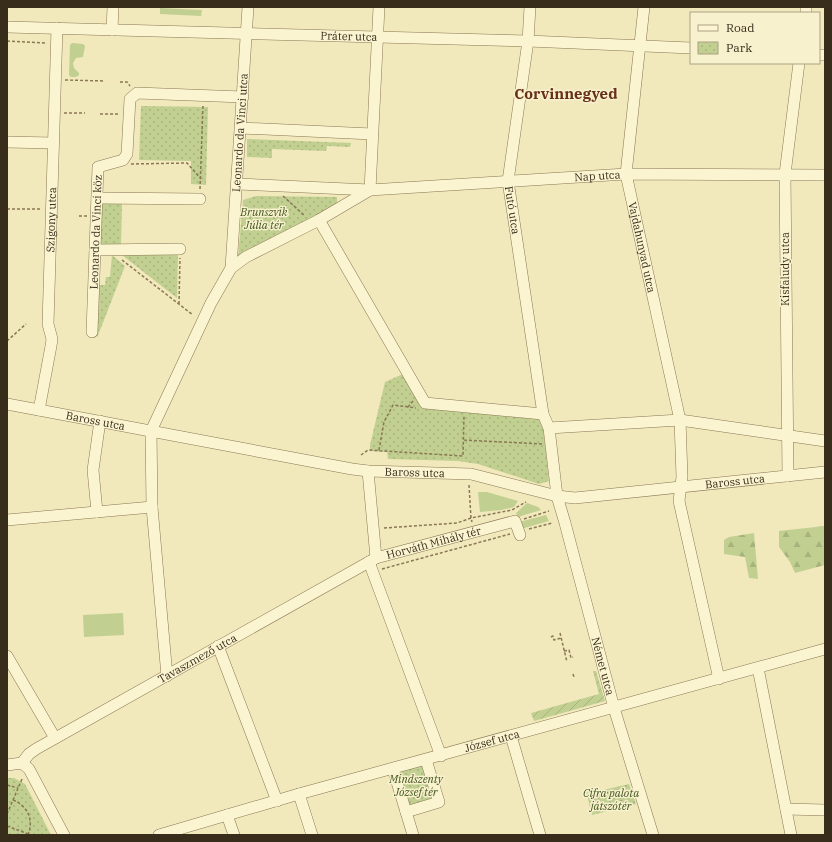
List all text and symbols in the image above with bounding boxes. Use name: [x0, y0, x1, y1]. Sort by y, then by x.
legend: [690, 12, 820, 64]
text: Road: [726, 20, 755, 35]
street label: Práter utca: [320, 28, 378, 44]
text: Park: [726, 40, 752, 55]
street label: Leonardo da Vinci utca: [229, 73, 251, 192]
district label: Corvinnegyed: [514, 84, 618, 103]
street label: Nap utca: [574, 167, 621, 184]
street label: Leonardo da Vinci köz: [87, 174, 105, 290]
street label: Futó utca: [502, 185, 523, 235]
street label: Szigony utca: [43, 187, 59, 253]
street label: Vajdahunyad utca: [625, 201, 659, 294]
park label: Brunszvik Júlia tér: [239, 205, 288, 232]
street label: Kisfaludy utca: [778, 232, 792, 306]
street label: Baross utca: [65, 408, 126, 433]
street label: Baross utca: [385, 464, 445, 480]
street label: Baross utca: [704, 471, 766, 491]
street label: Horváth Mihály tér: [385, 523, 483, 562]
street label: Tavaszmező utca: [155, 631, 239, 686]
street label: Német utca: [589, 635, 617, 697]
street label: József utca: [463, 727, 521, 755]
park label: Mindszenty József tér: [388, 772, 444, 799]
park label: Cifra palota játszótér: [583, 786, 639, 813]

